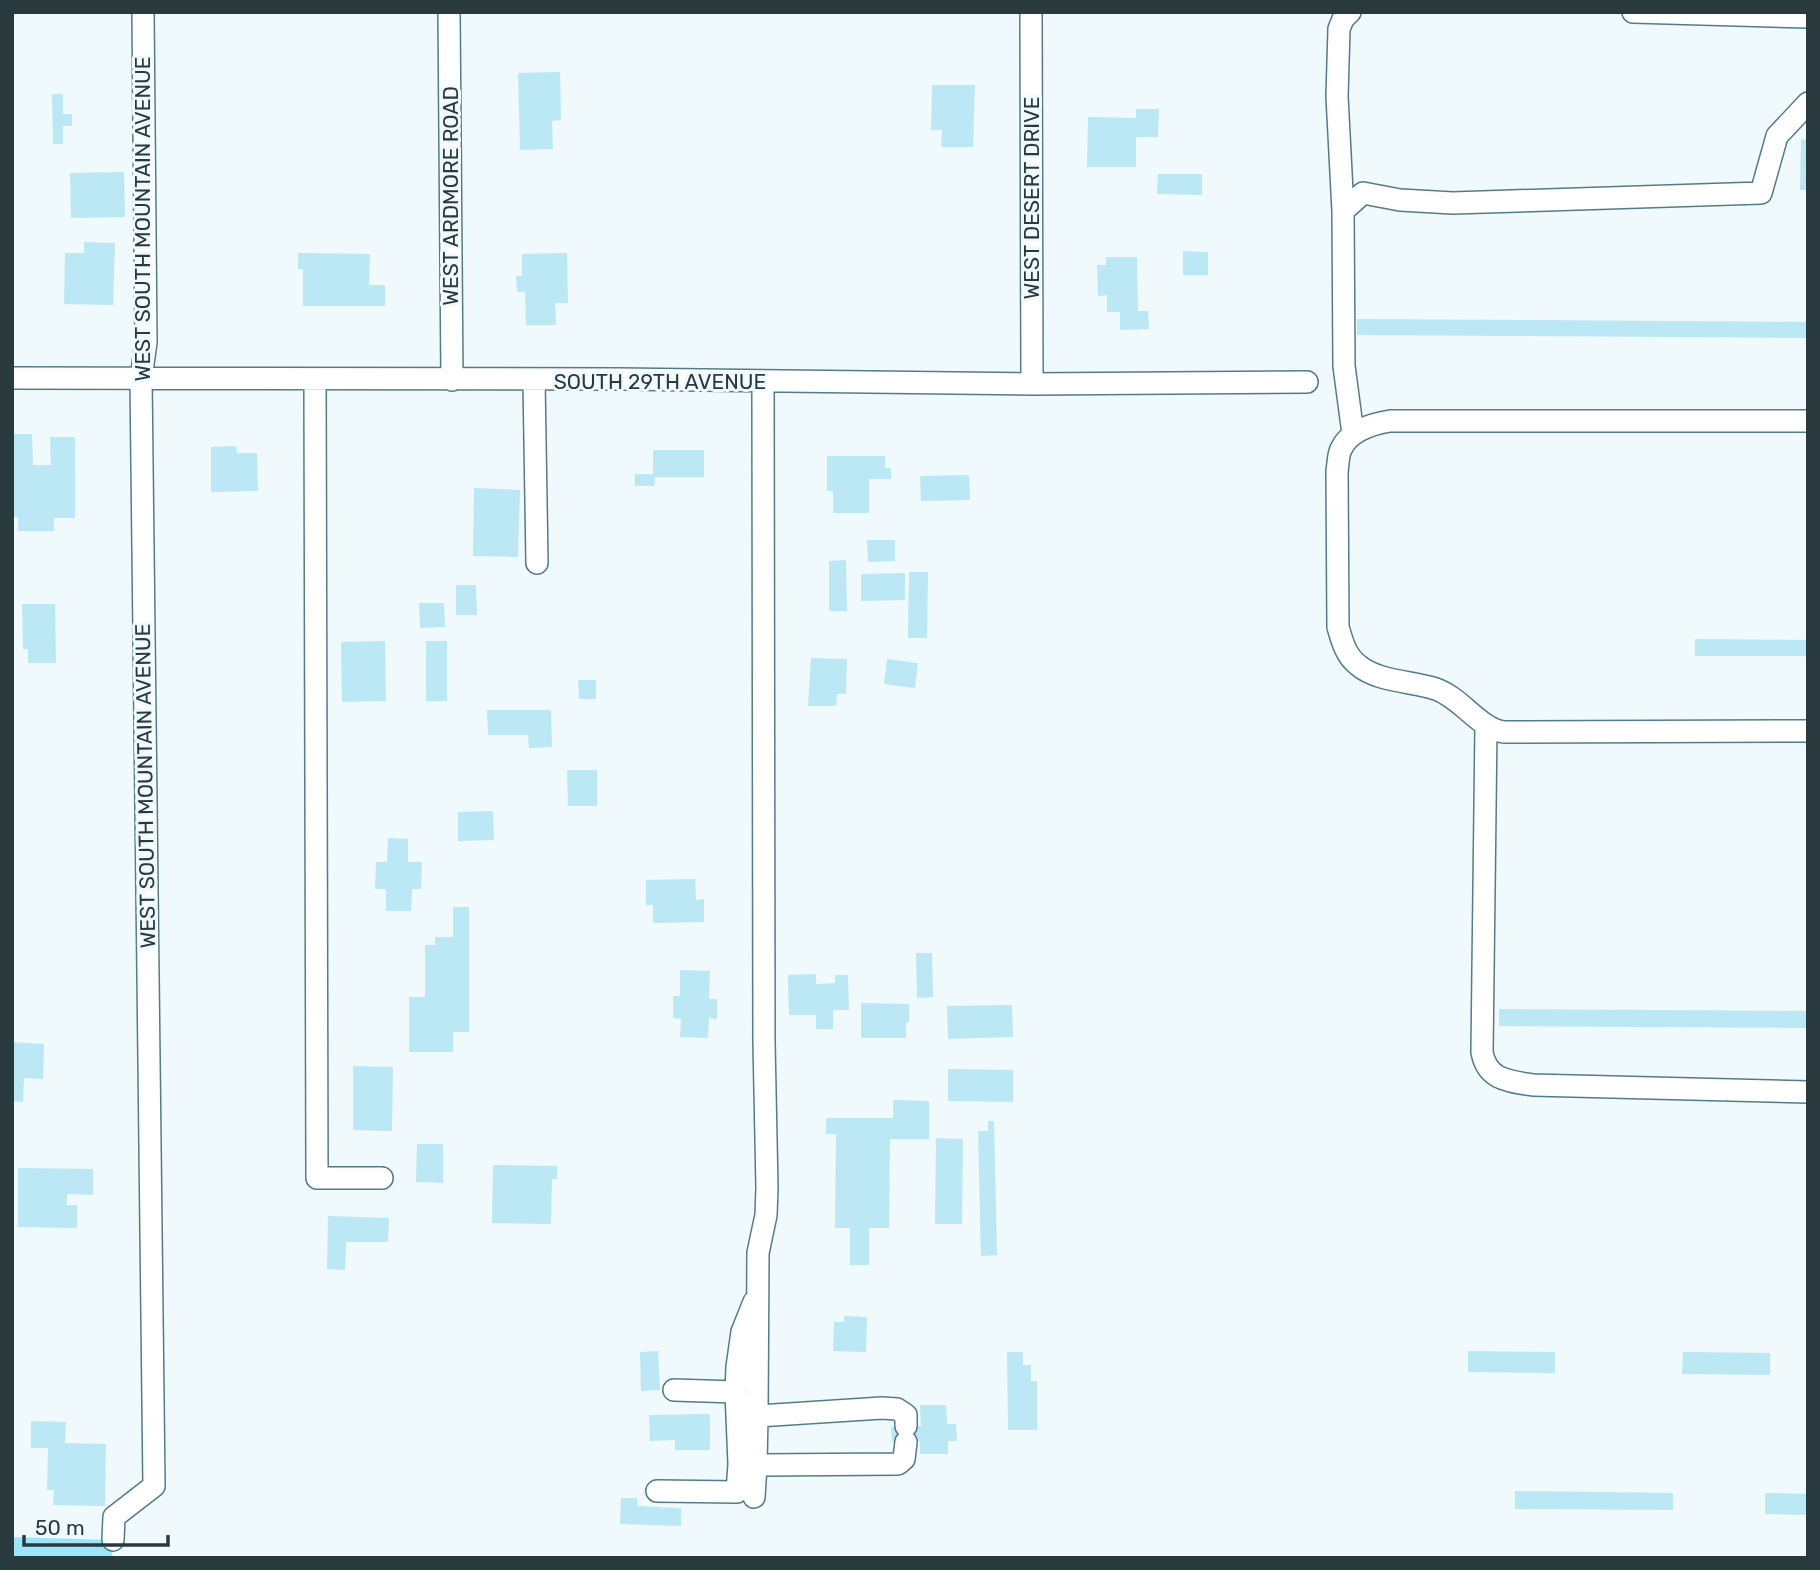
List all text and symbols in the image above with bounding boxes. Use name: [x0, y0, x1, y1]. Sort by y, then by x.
street label: WEST SOUTH MOUNTAIN AVENUE: [130, 57, 155, 381]
street label: WEST ARDMORE ROAD: [438, 86, 463, 306]
street label: WEST DESERT DRIVE: [1019, 97, 1044, 300]
street label: SOUTH 29TH AVENUE: [554, 369, 766, 394]
street label: WEST SOUTH MOUNTAIN AVENUE: [130, 623, 160, 949]
scale bar: [24, 1504, 168, 1548]
text: 50 m: [35, 1515, 85, 1540]

